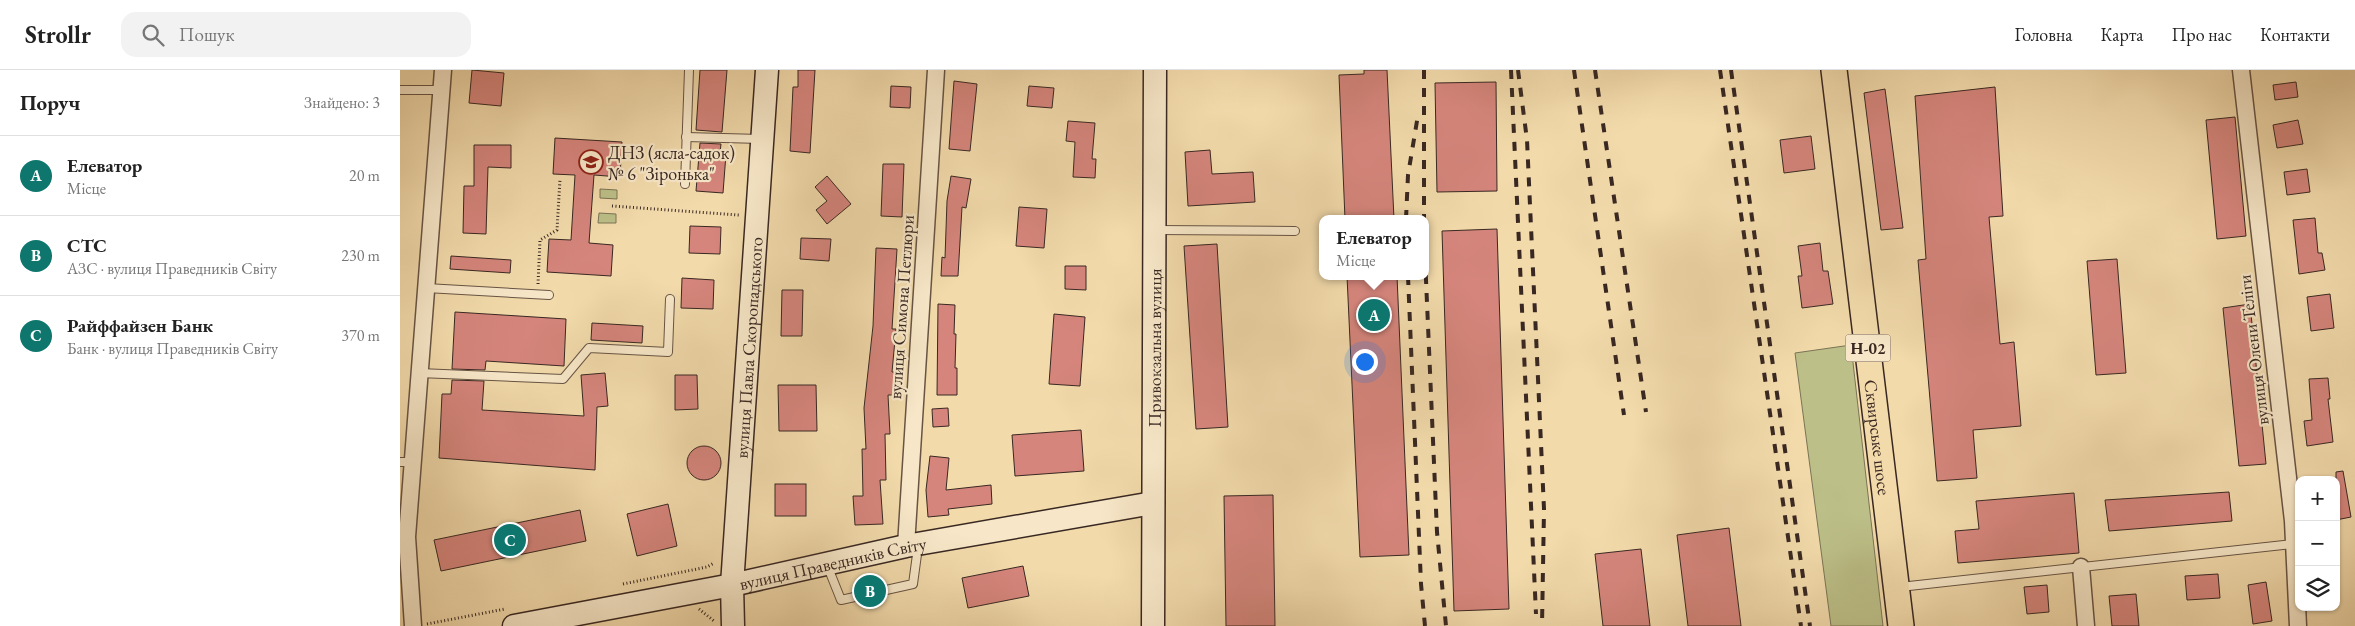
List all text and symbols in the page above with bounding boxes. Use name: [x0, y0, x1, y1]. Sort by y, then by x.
search box: [121, 12, 471, 57]
text: Strollr: [25, 19, 91, 50]
icon: search: [139, 21, 167, 49]
text: Пошук: [179, 22, 235, 47]
text: Головна: [2015, 23, 2072, 46]
text: Карта: [2100, 23, 2143, 46]
text: Про нас: [2171, 23, 2232, 46]
text: Контакти: [2260, 23, 2330, 46]
text: Поруч: [20, 89, 80, 116]
text: Знайдено: 3: [304, 92, 380, 113]
place label: ДНЗ (ясла-садок) № 6 "Зіронька": [608, 141, 735, 185]
school or university icon: ДНЗ (ясла-садок) № 6 "Зіронька": [578, 149, 604, 175]
text: Елеватор: [67, 153, 142, 178]
text: A: [30, 165, 42, 186]
text: 20 m: [349, 165, 380, 186]
text: Місце: [67, 178, 106, 199]
street label: вулиця Симона Петлюри: [883, 214, 919, 400]
popup: [1319, 215, 1429, 280]
text: Елеватор: [1336, 225, 1412, 250]
text: СТС: [67, 233, 107, 258]
street label: вулиця Павла Скоропадського: [729, 236, 767, 459]
text: B: [31, 245, 41, 266]
text: 230 m: [341, 245, 380, 266]
text: Місце: [1336, 250, 1375, 271]
text: АЗС · вулиця Праведників Світу: [67, 258, 277, 279]
street label: Привокзальна вулиця: [1142, 268, 1166, 428]
street label: вулиця Олени Теліги: [2232, 273, 2274, 427]
pin: A: [1358, 296, 1390, 334]
text: Райффайзен Банк: [67, 313, 213, 338]
text: C: [30, 325, 42, 346]
text: 370 m: [341, 325, 380, 346]
road number: Н-02: [1846, 334, 1890, 362]
text: Банк · вулиця Праведників Світу: [67, 338, 278, 359]
your location: [1352, 349, 1378, 375]
street label: Сквирське шосе: [1860, 378, 1897, 496]
map controls: [2295, 476, 2340, 611]
button: +: [2295, 476, 2340, 521]
pin: C: [494, 521, 526, 559]
button: −: [2295, 521, 2340, 566]
street label: вулиця Праведників Світу: [737, 531, 928, 595]
button: layers: [2295, 566, 2340, 611]
pin: B: [854, 572, 886, 610]

